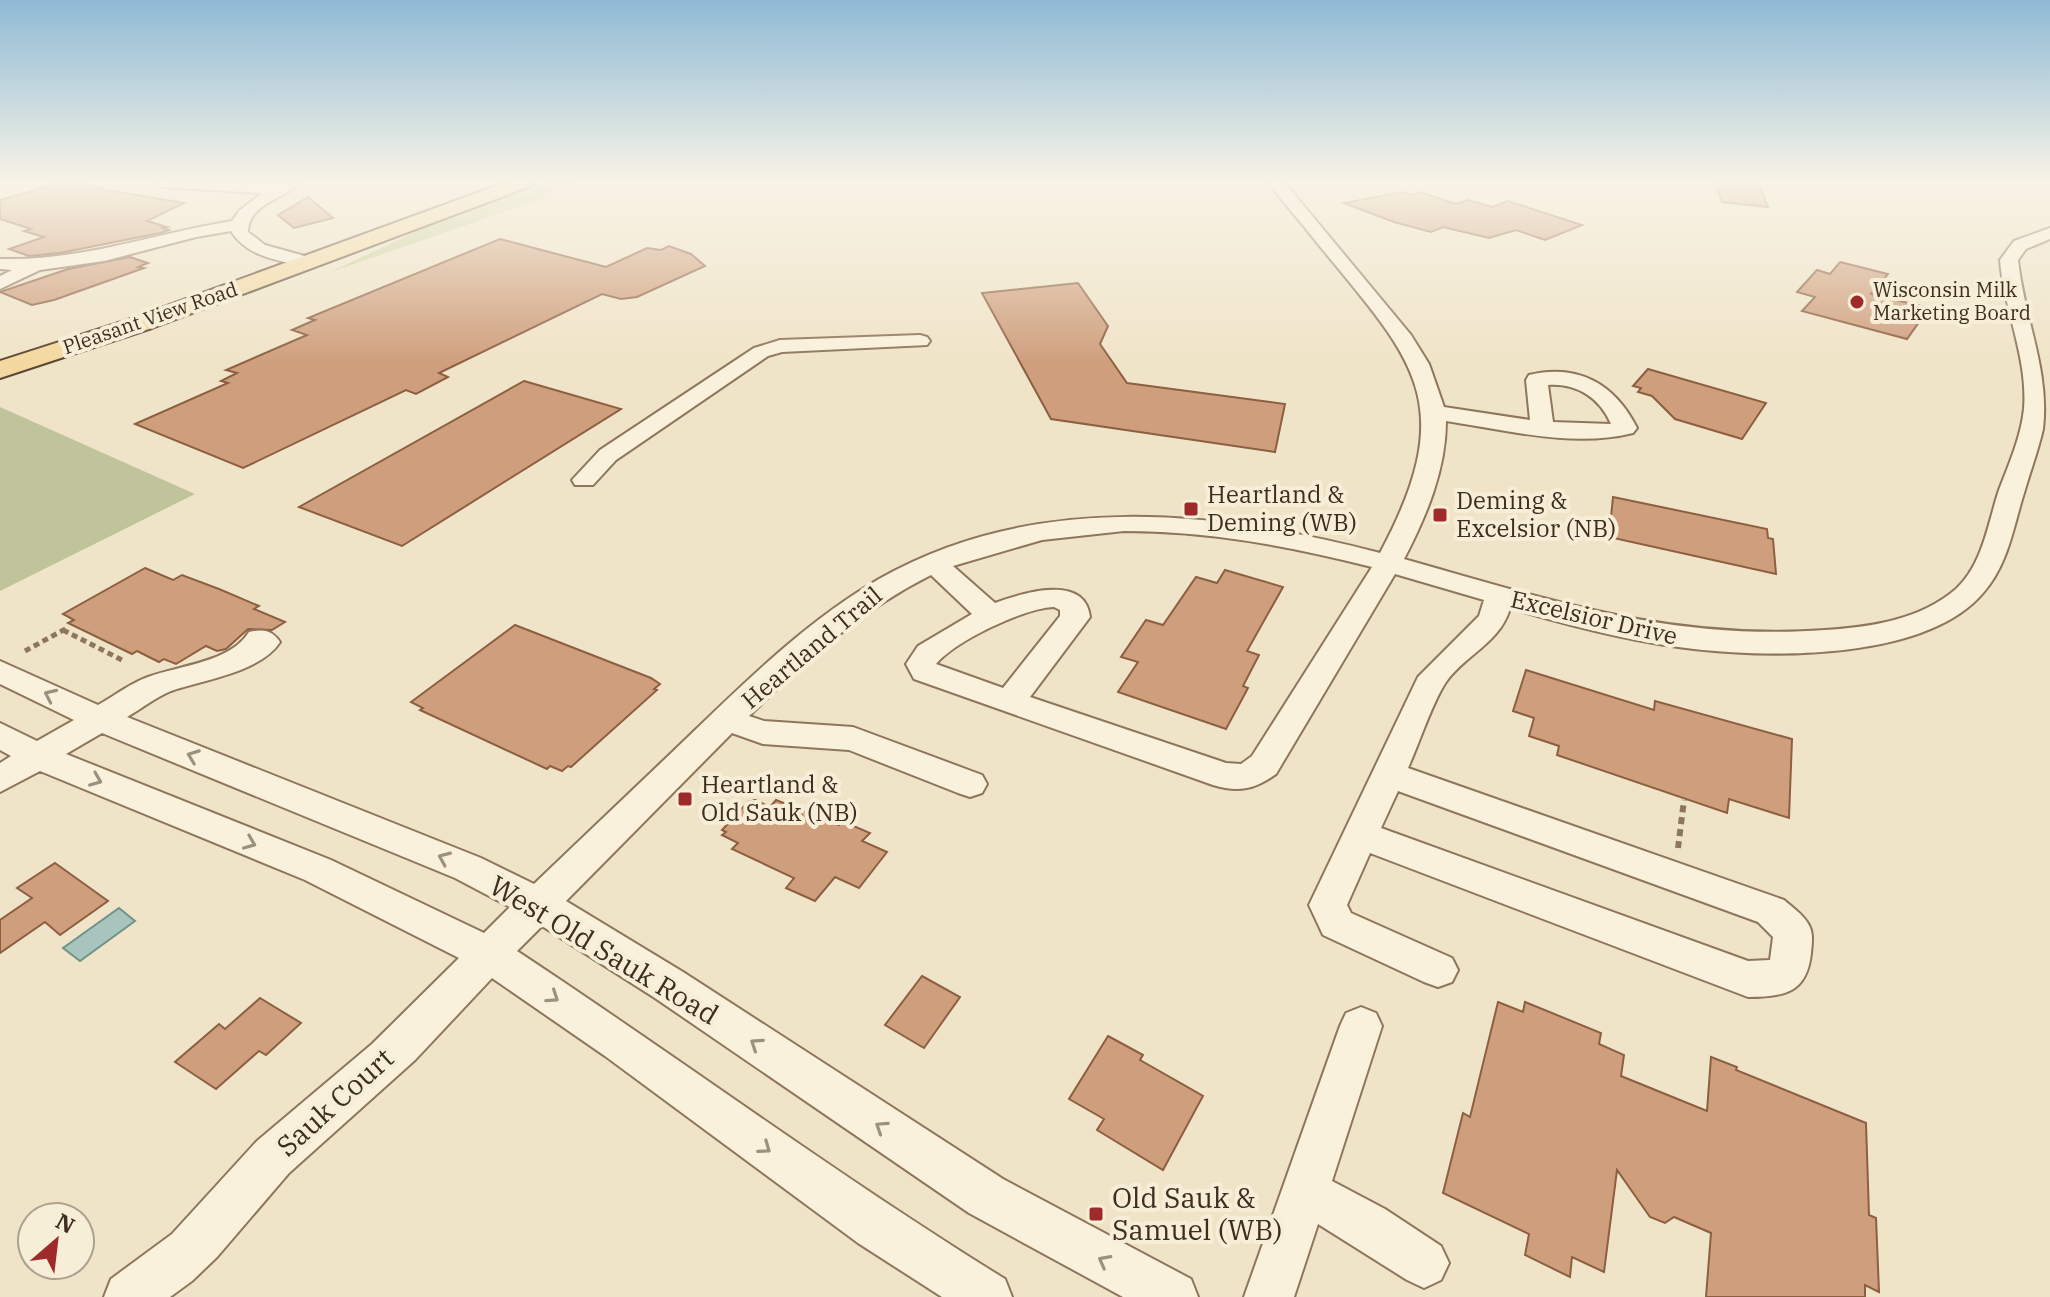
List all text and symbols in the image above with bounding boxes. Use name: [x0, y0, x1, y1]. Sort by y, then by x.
street label: Pleasant View Road: [59, 275, 241, 360]
place label: Wisconsin Milk Marketing Board: [1873, 276, 2031, 326]
marker: Wisconsin Milk Marketing Board: [1848, 293, 1866, 311]
place label: Heartland & Deming (WB): [1207, 478, 1357, 538]
place label: Deming & Excelsior (NB): [1456, 484, 1616, 544]
marker: Heartland & Deming (WB): [1182, 500, 1200, 518]
marker: Deming & Excelsior (NB): [1431, 506, 1449, 524]
street label: Heartland Trail: [734, 579, 888, 715]
street label: Excelsior Drive: [1508, 582, 1681, 652]
one-way arrow: [44, 689, 58, 705]
one-way arrow: [187, 749, 201, 766]
place label: Heartland & Old Sauk (NB): [701, 768, 858, 828]
one-way arrow: [88, 770, 102, 787]
marker: Heartland & Old Sauk (NB): [676, 790, 694, 808]
one-way arrow: [242, 833, 256, 849]
one-way arrow: [438, 851, 452, 867]
street label: West Old Sauk Road: [483, 866, 726, 1033]
one-way arrow: [545, 988, 559, 1003]
street label: Sauk Court: [268, 1039, 401, 1164]
one-way arrow: [750, 1039, 764, 1054]
one-way arrow: [875, 1122, 890, 1137]
one-way arrow: [757, 1138, 771, 1153]
place label: Old Sauk & Samuel (WB): [1112, 1179, 1283, 1248]
north arrow: [16, 1201, 96, 1281]
marker: Old Sauk & Samuel (WB): [1087, 1205, 1105, 1223]
text: N: [51, 1206, 80, 1240]
one-way arrow: [1098, 1255, 1113, 1271]

